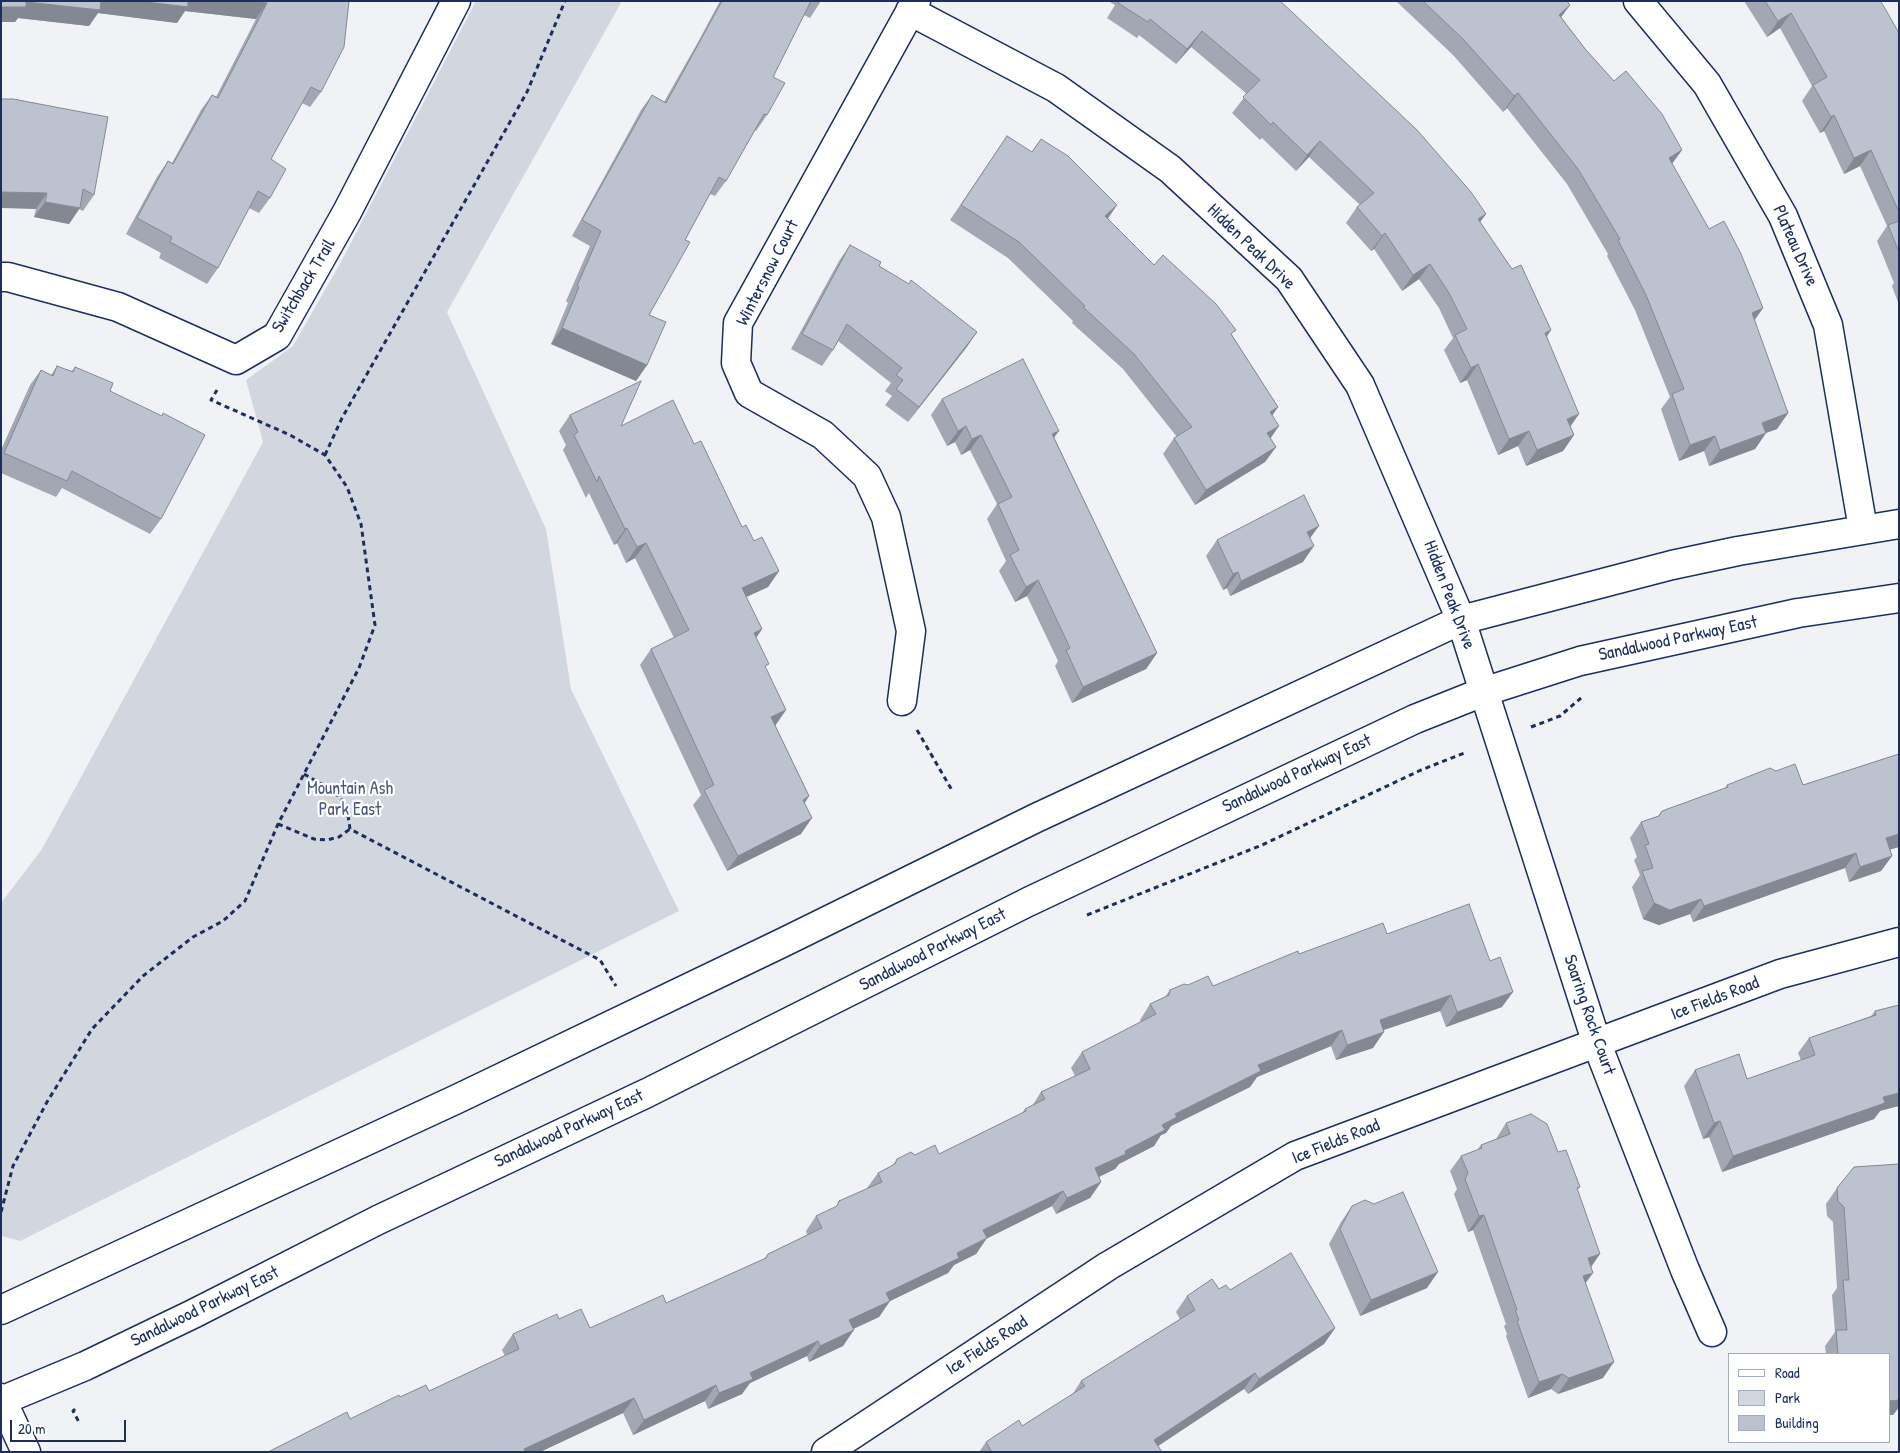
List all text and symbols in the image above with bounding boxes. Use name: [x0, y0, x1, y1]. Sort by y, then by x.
street label: Hidden Peak Drive: [1202, 200, 1300, 294]
street label: Plateau Drive: [1768, 202, 1822, 290]
street label: Wintersnow Court: [732, 217, 804, 329]
street label: Switchback Trail: [268, 235, 340, 337]
street label: Hidden Peak Drive: [1418, 538, 1480, 652]
street label: Sandalwood Parkway East: [1597, 612, 1759, 666]
street label: Sandalwood Parkway East: [1219, 730, 1375, 818]
park label: Mountain Ash Park East: [307, 778, 393, 821]
street label: Sandalwood Parkway East: [856, 904, 1010, 996]
street label: Soaring Rock Court: [1558, 952, 1620, 1078]
street label: Ice Fields Road: [1668, 972, 1762, 1026]
street label: Sandalwood Parkway East: [491, 1085, 647, 1173]
street label: Ice Fields Road: [1289, 1115, 1383, 1169]
street label: Sandalwood Parkway East: [128, 1262, 282, 1352]
street label: Ice Fields Road: [942, 1312, 1032, 1380]
legend: [1728, 1353, 1890, 1443]
text: Road: [1775, 1362, 1800, 1383]
text: Park: [1775, 1387, 1800, 1408]
scale bar: [12, 1410, 129, 1442]
text: Building: [1775, 1412, 1819, 1433]
text: 20 m: [18, 1418, 45, 1439]

